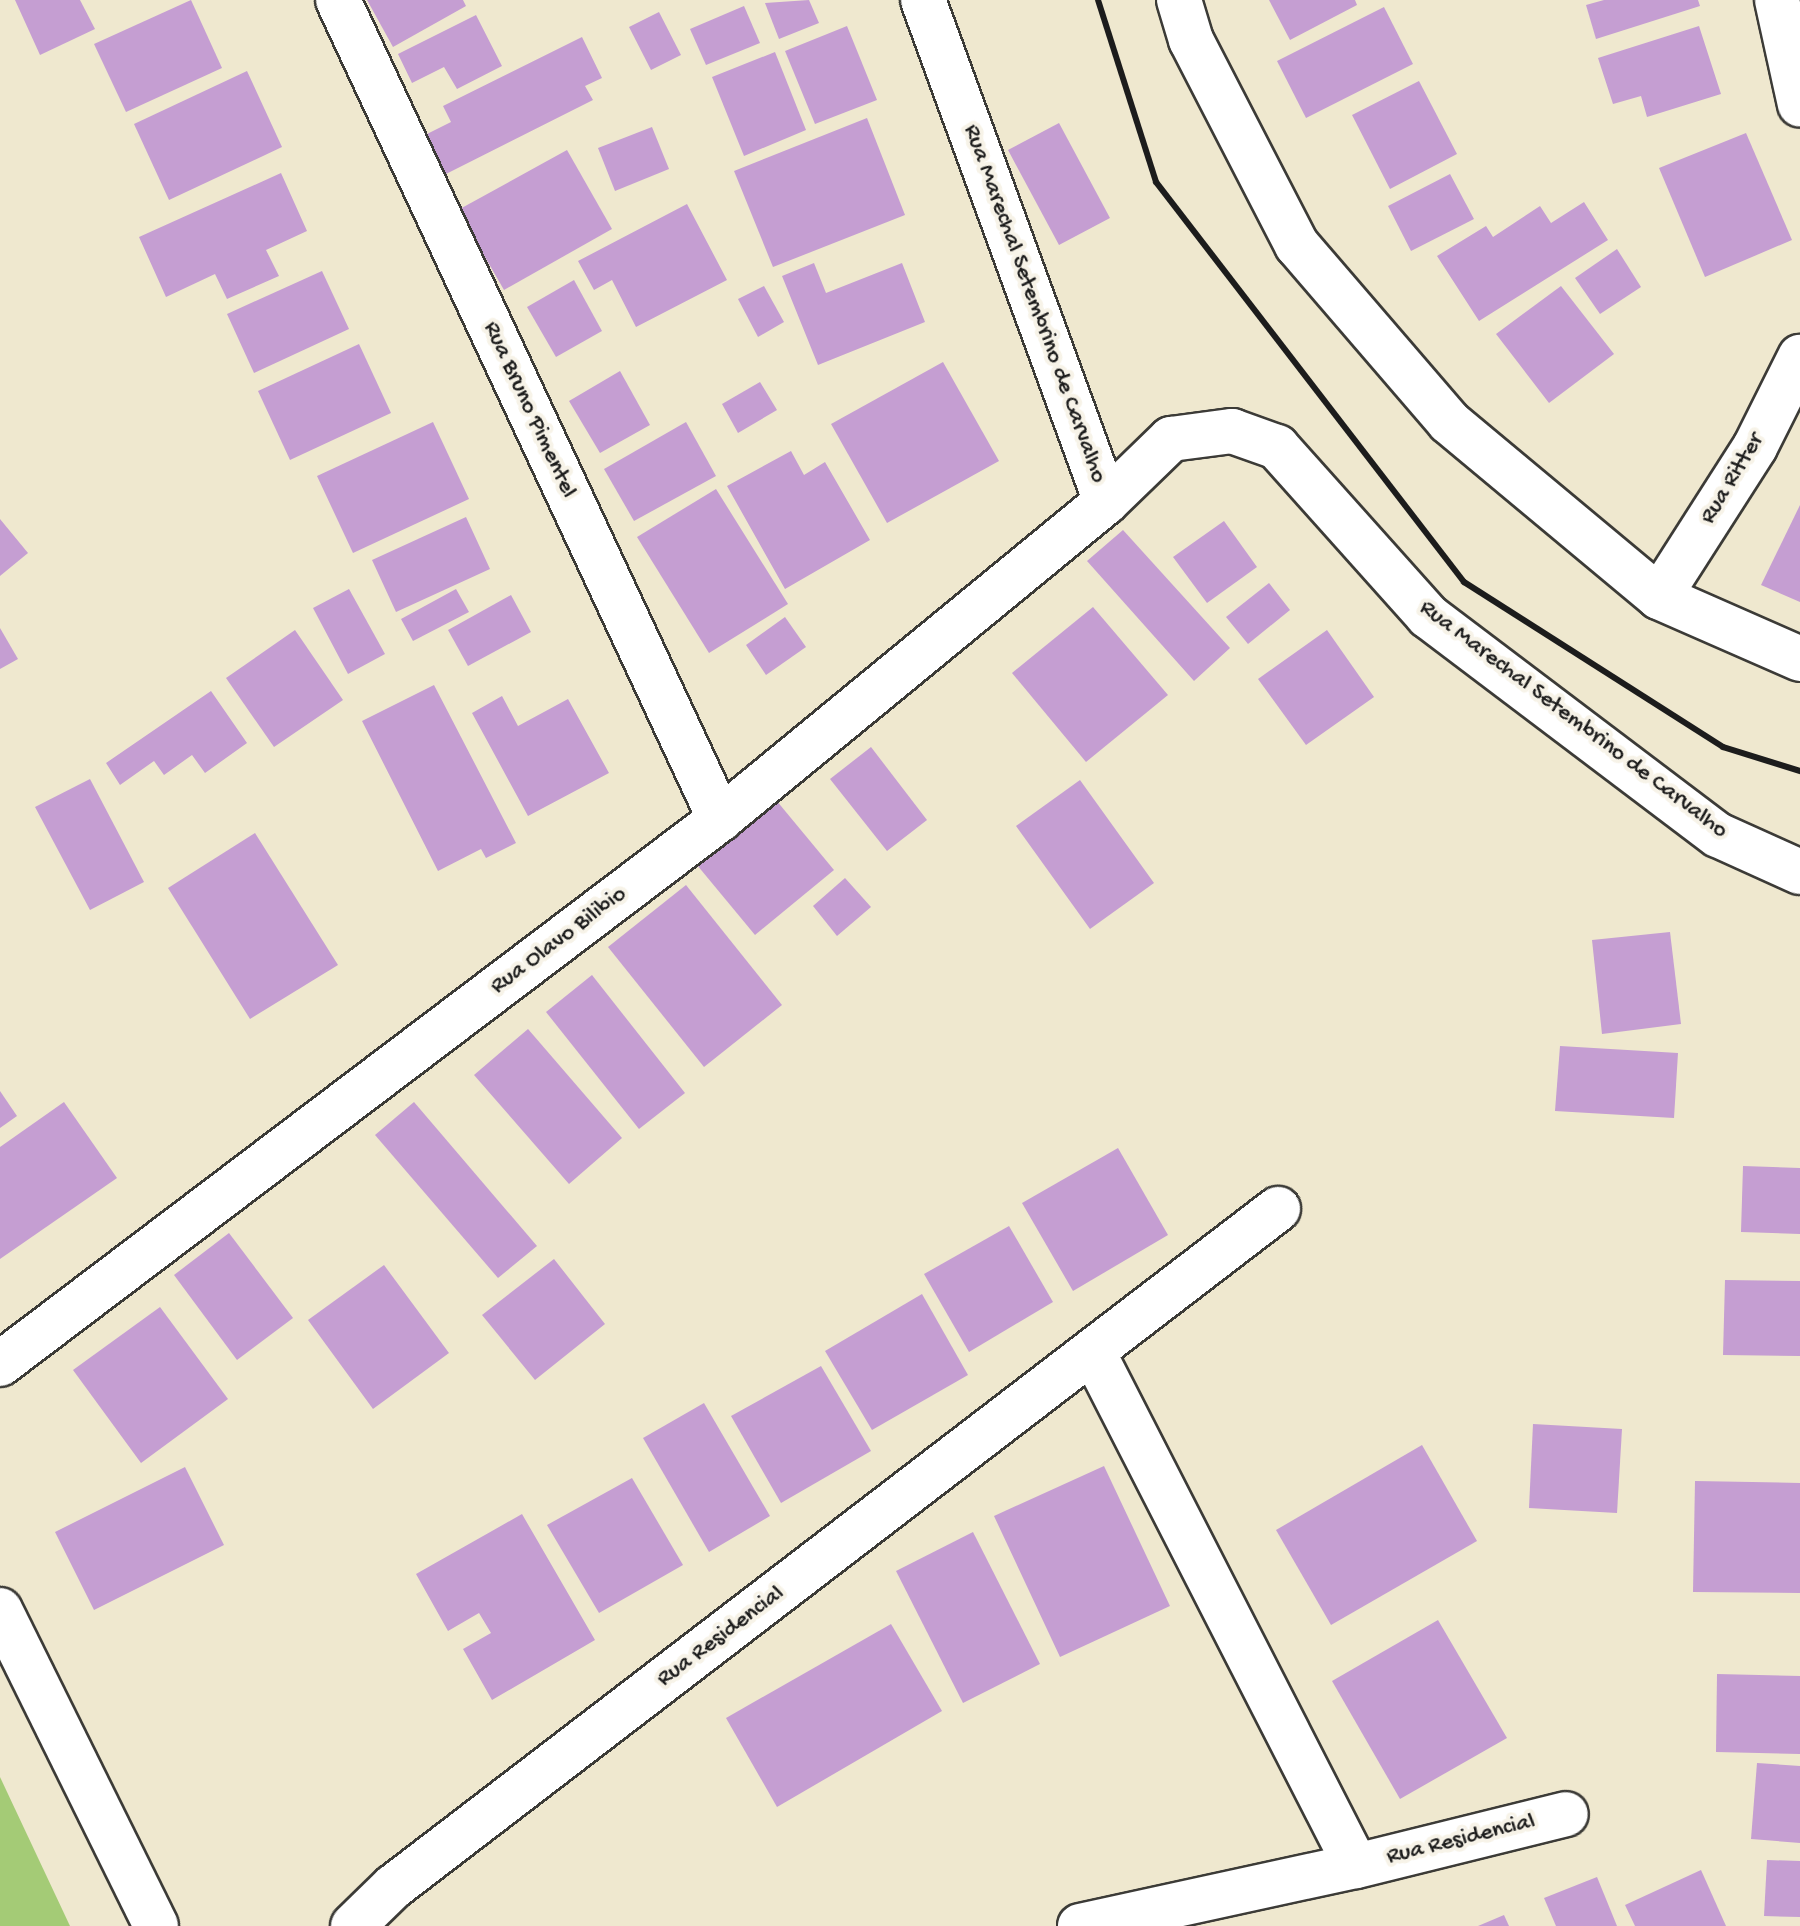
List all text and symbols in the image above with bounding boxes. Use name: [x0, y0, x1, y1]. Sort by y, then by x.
street label: Rua Marechal Setembrino de Carvalho: [956, 121, 1112, 487]
street label: Rua Bruno Pimentel: [476, 317, 582, 503]
street label: Rua Ritter: [1695, 428, 1771, 530]
street label: Rua Marechal Setembrino de Carvalho: [1413, 594, 1733, 846]
street label: Rua Olavo Bilibio: [485, 880, 633, 1002]
street label: Rua Residencial: [652, 1580, 790, 1694]
street label: Rua Residencial: [1384, 1808, 1538, 1872]

